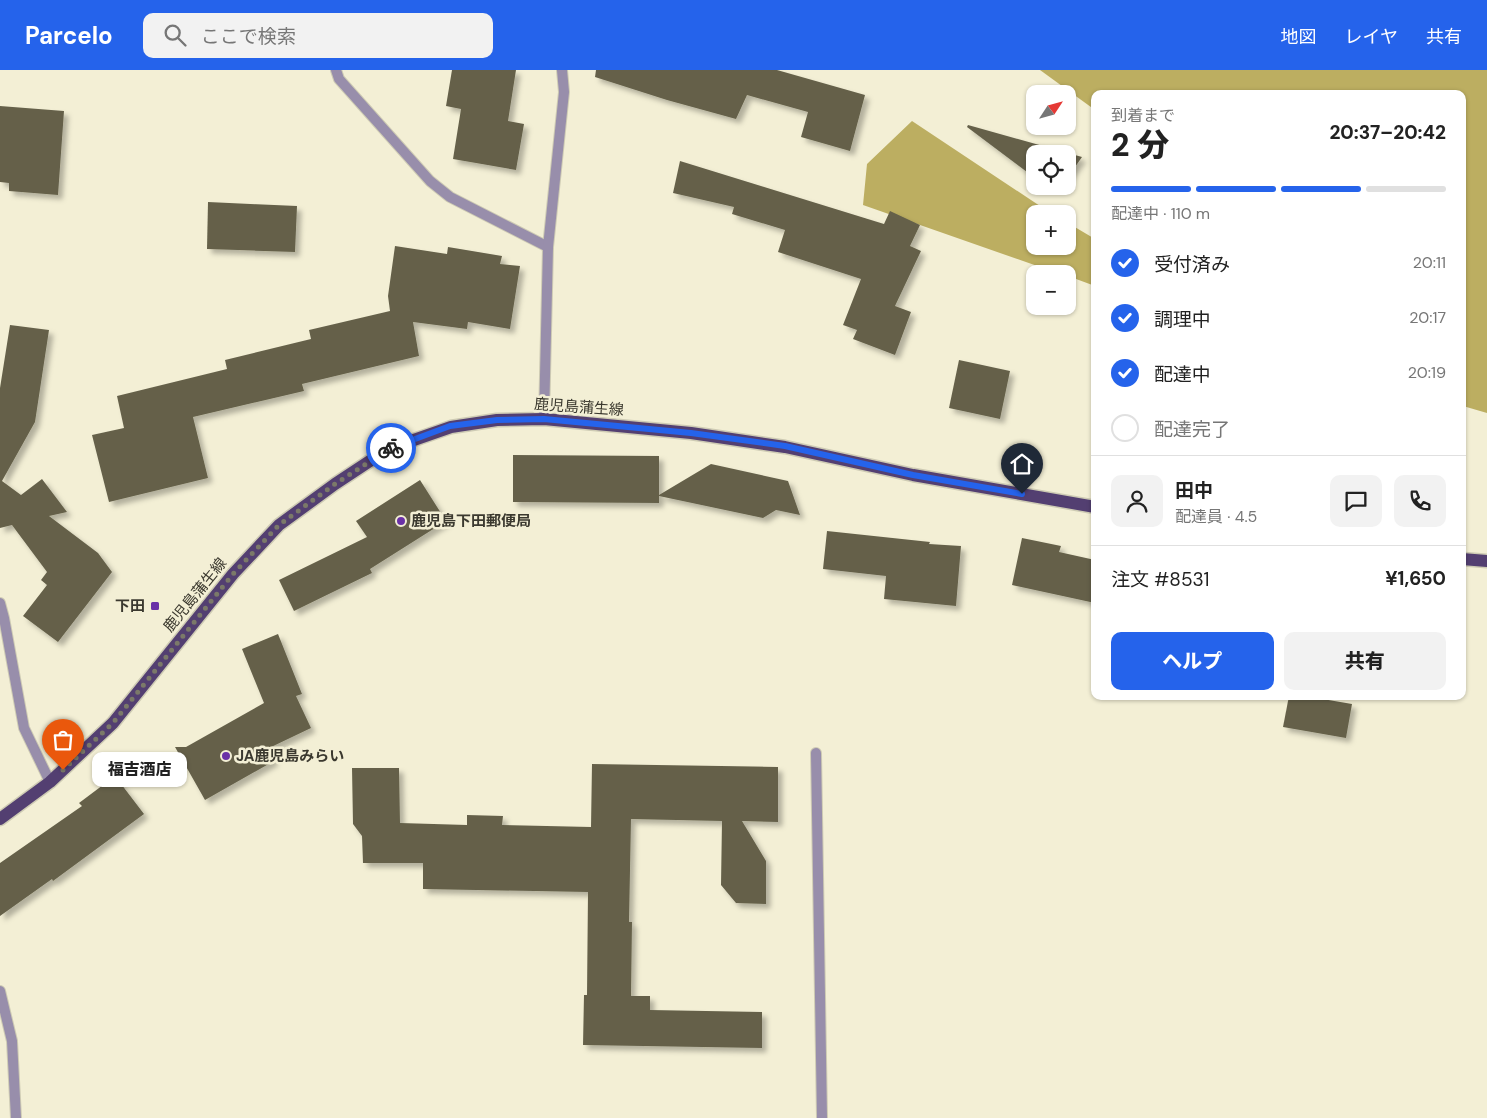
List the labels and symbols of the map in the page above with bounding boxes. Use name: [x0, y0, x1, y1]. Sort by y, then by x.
north arrow: [1026, 85, 1076, 135]
street label: 鹿児島蒲生線: [533, 394, 625, 420]
courier: [366, 423, 416, 473]
pin: [1001, 443, 1043, 494]
place label: 鹿児島下田郵便局: [411, 511, 531, 531]
marker: 鹿児島下田郵便局: [395, 515, 407, 527]
street label: 鹿児島蒲生線: [159, 554, 231, 636]
place label: 下田: [115, 596, 145, 616]
marker: 下田: [149, 600, 161, 612]
pin: [42, 719, 84, 770]
place label: JA鹿児島みらい: [236, 746, 344, 766]
marker: JA鹿児島みらい: [220, 750, 232, 762]
callout: 福吉酒店: [93, 752, 188, 788]

